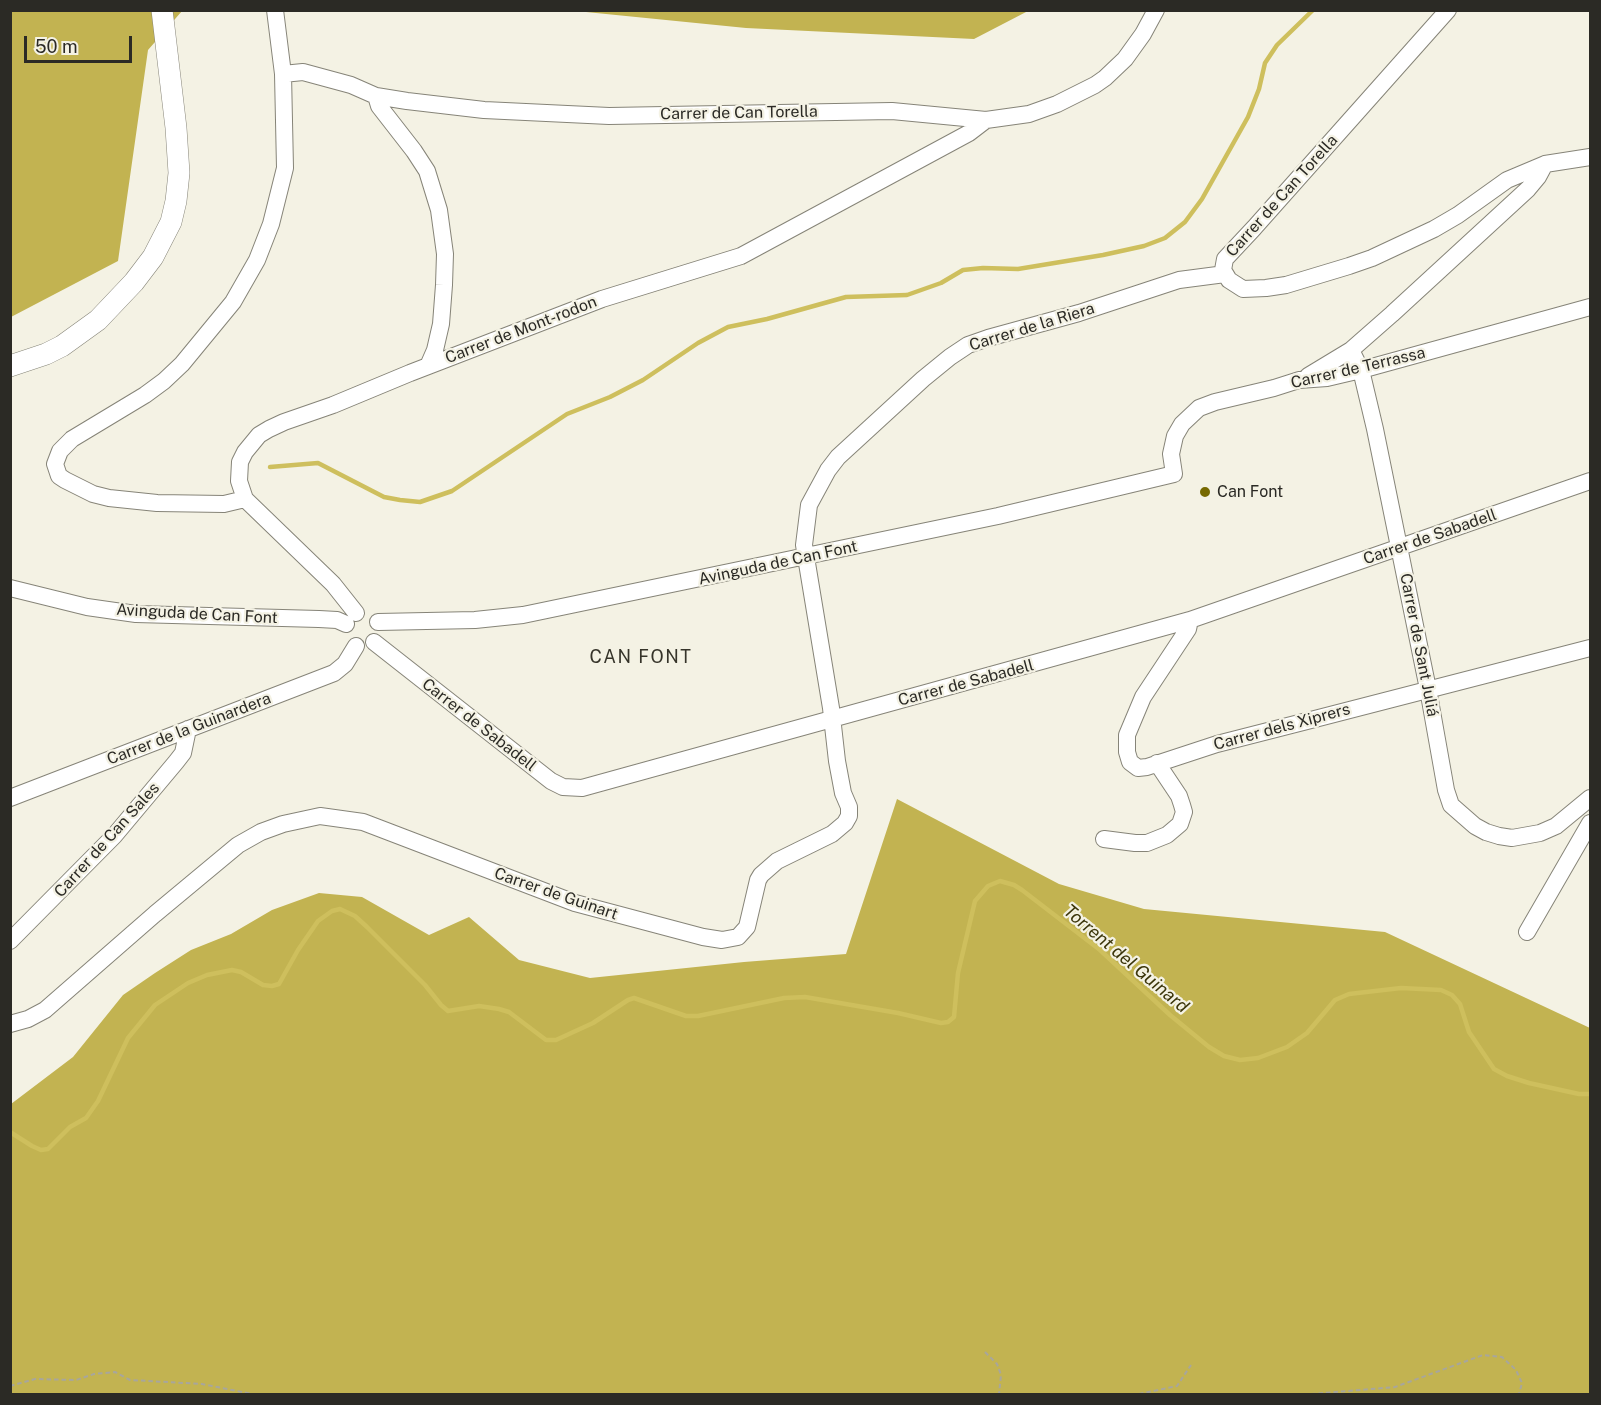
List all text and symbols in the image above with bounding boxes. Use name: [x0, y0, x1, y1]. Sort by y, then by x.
scale bar: [27, 24, 135, 62]
text: 50 m: [35, 36, 78, 57]
street label: Carrer de Can Torella: [660, 102, 818, 124]
street label: Carrer de Can Torella: [1222, 131, 1342, 261]
street label: Carrer de Mont-rodon: [443, 292, 599, 368]
street label: Carrer de la Riera: [967, 299, 1097, 355]
street label: Carrer de Terrassa: [1289, 343, 1427, 393]
place label: Can Font: [1217, 482, 1283, 502]
marker: Can Font: [1198, 485, 1212, 499]
street label: Carrer de Sabadell: [1361, 505, 1499, 569]
street label: Avinguda de Can Font: [697, 537, 859, 589]
street label: Carrer de Sant Juliá: [1396, 572, 1442, 718]
street label: Avinguda de Can Font: [116, 600, 278, 628]
district label: CAN FONT: [589, 646, 693, 668]
street label: Carrer de Sabadell: [896, 656, 1036, 710]
street label: Carrer de Sabadell: [418, 674, 540, 776]
street label: Carrer de la Guinardera: [104, 689, 274, 769]
street label: Carrer dels Xiprers: [1212, 700, 1352, 754]
street label: Carrer de Can Sales: [50, 779, 164, 901]
street label: Carrer de Guinart: [492, 864, 620, 924]
water label: Torrent del Guinard: [1059, 900, 1193, 1018]

